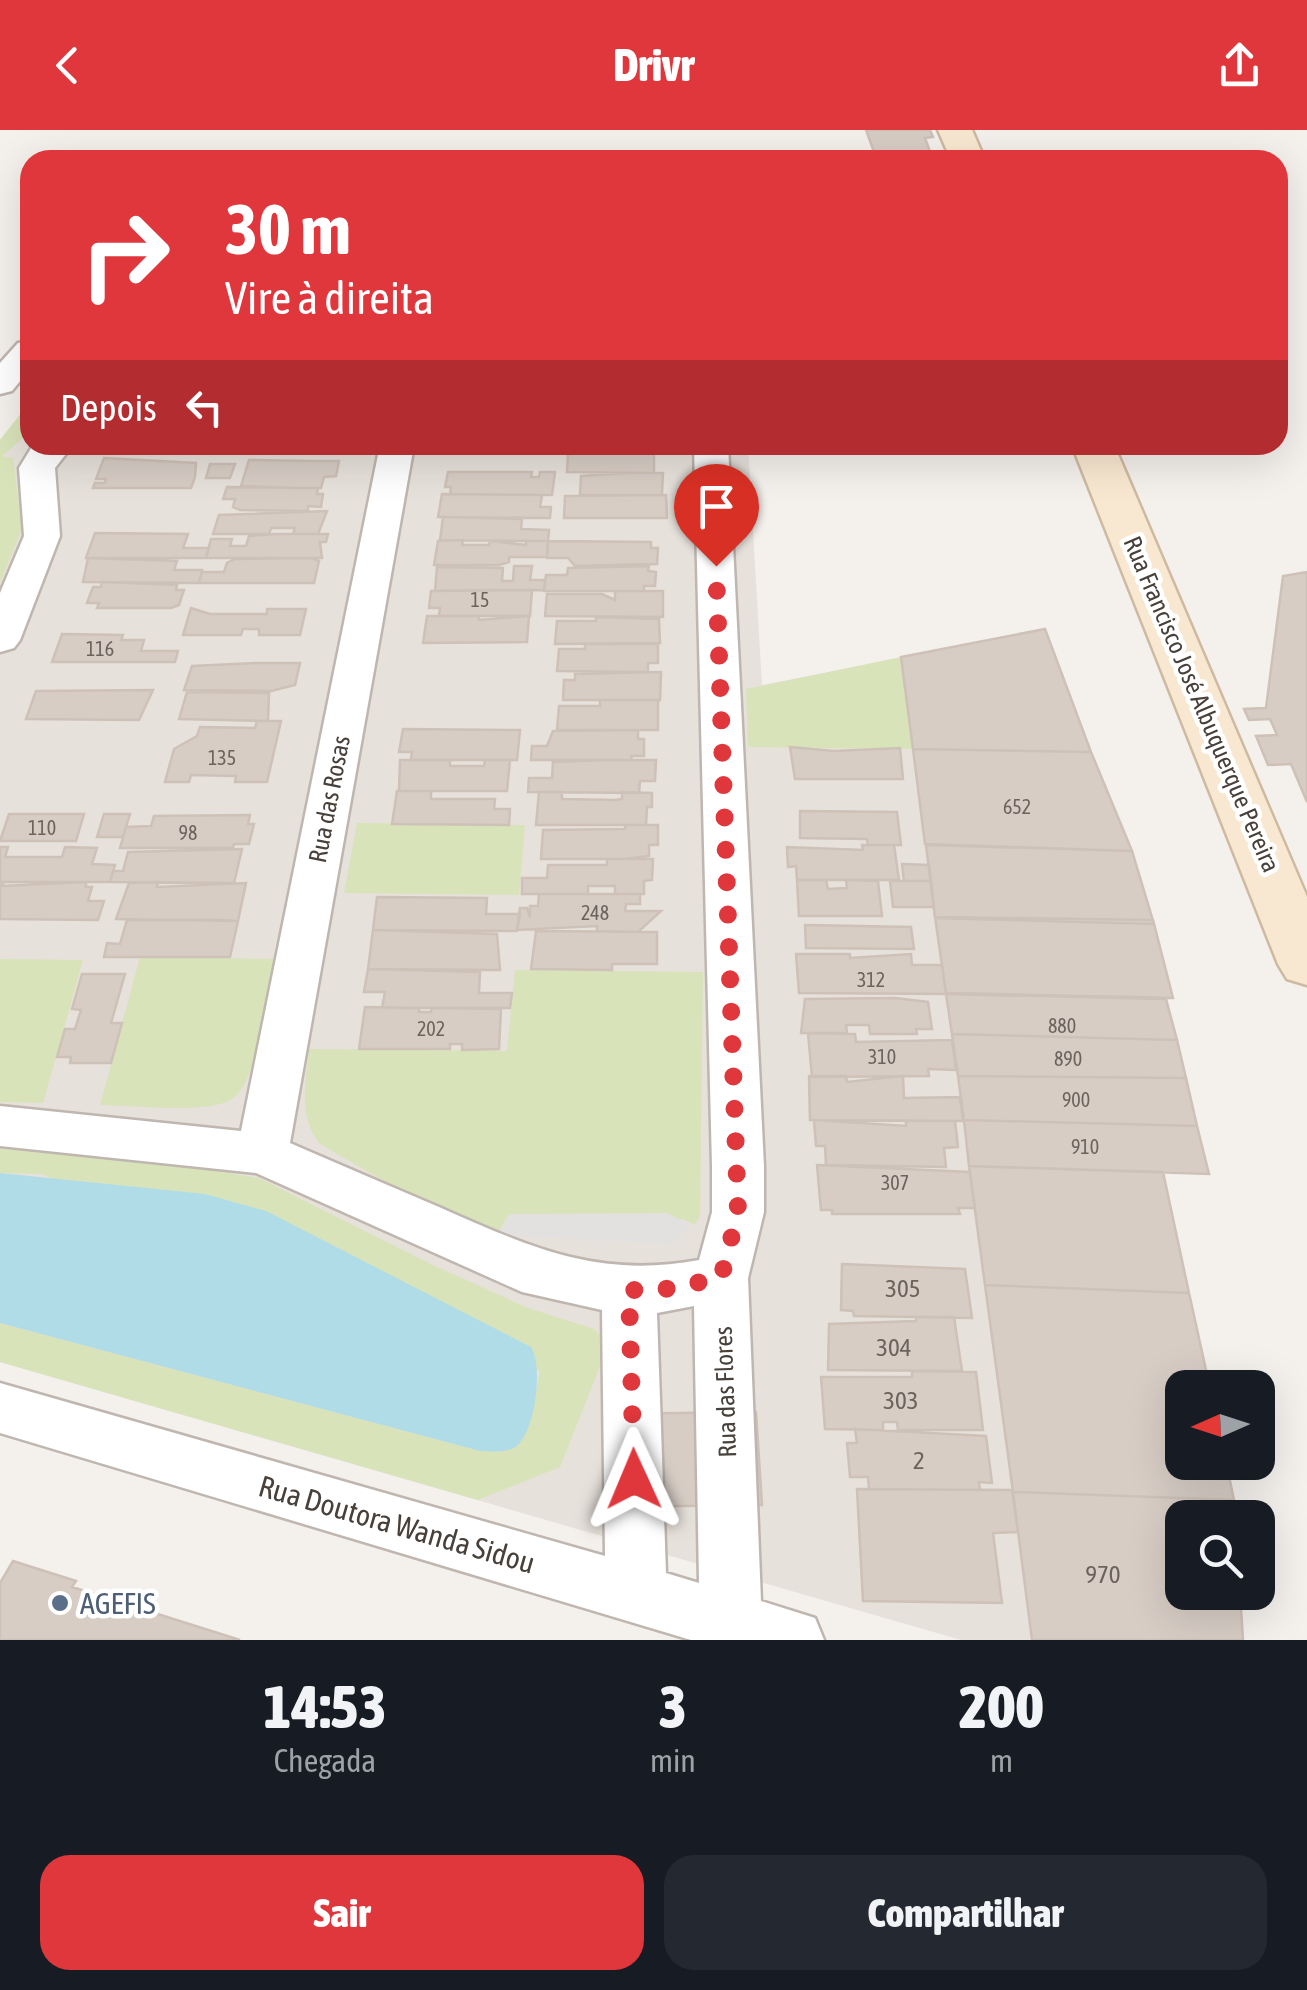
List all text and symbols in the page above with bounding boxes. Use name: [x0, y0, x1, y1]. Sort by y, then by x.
icon: back: [40, 38, 95, 93]
icon: share: [1212, 38, 1267, 93]
text: Drivr: [613, 39, 694, 91]
text: 30 m: [225, 189, 351, 269]
icon: right: [60, 190, 190, 320]
text: Vire à direita: [225, 272, 434, 324]
icon: left: [177, 380, 232, 435]
text: Depois: [60, 386, 157, 429]
pin: [674, 464, 759, 567]
icon: arrive: [689, 479, 744, 534]
street label: Rua Francisco José Albuquerque Pereira: [1118, 532, 1286, 876]
house number: 15: [471, 588, 489, 611]
house number: 116: [86, 637, 114, 660]
street label: Rua das Rosas: [303, 733, 355, 865]
house number: 135: [208, 746, 236, 769]
house number: 652: [1003, 795, 1031, 818]
house number: 110: [28, 816, 56, 839]
house number: 98: [179, 821, 197, 844]
house number: 248: [581, 901, 609, 924]
house number: 312: [857, 968, 885, 991]
house number: 880: [1048, 1014, 1076, 1037]
house number: 202: [417, 1017, 445, 1040]
house number: 310: [868, 1045, 896, 1068]
house number: 890: [1054, 1047, 1082, 1070]
house number: 900: [1062, 1088, 1090, 1111]
house number: 910: [1071, 1135, 1099, 1158]
house number: 307: [881, 1171, 909, 1194]
house number: 305: [885, 1274, 921, 1302]
street label: Rua das Flores: [709, 1326, 741, 1458]
house number: 304: [876, 1333, 912, 1361]
north arrow: [1165, 1370, 1275, 1480]
map controls: [1165, 1370, 1275, 1610]
house number: 303: [883, 1386, 919, 1414]
position arrow: [582, 1427, 686, 1531]
house number: 2: [913, 1446, 925, 1474]
street label: Rua Doutora Wanda Sidou: [255, 1468, 539, 1580]
button: search: [1165, 1500, 1275, 1610]
house number: 970: [1085, 1560, 1121, 1588]
place label: AGEFIS: [80, 1586, 156, 1620]
marker: AGEFIS: [49, 1592, 71, 1614]
text: 14:53: [263, 1672, 387, 1741]
text: 3: [659, 1672, 687, 1741]
text: 200: [959, 1672, 1044, 1741]
text: Chegada: [274, 1742, 376, 1779]
text: min: [650, 1742, 696, 1779]
text: m: [990, 1742, 1013, 1779]
button: Sair: [40, 1855, 644, 1970]
button: Compartilhar: [664, 1855, 1267, 1970]

